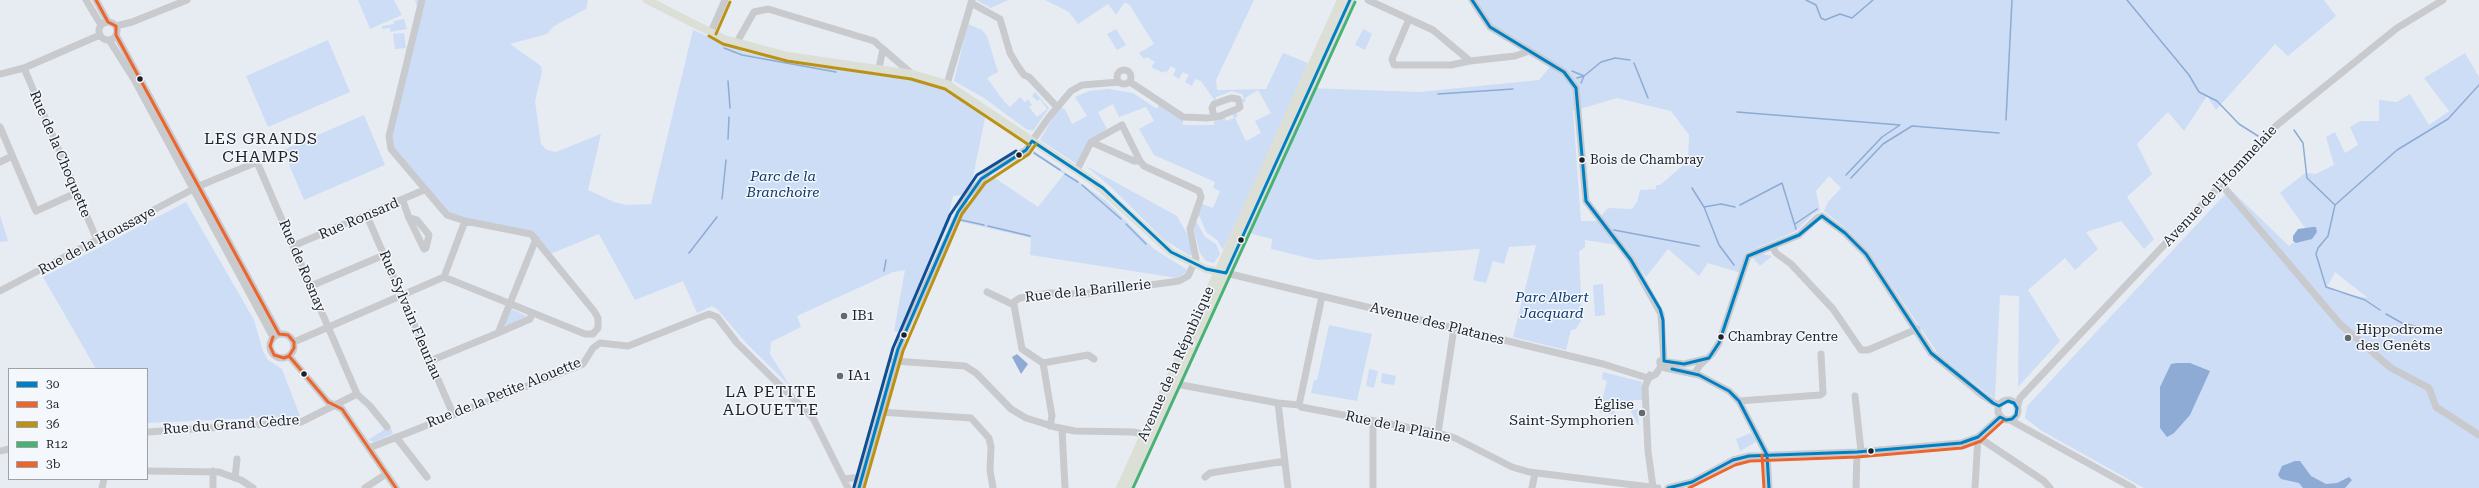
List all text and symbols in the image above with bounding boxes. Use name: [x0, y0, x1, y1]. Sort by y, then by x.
unlabelled marker: [135, 74, 145, 84]
street label: Rue de la Choquette: [26, 88, 94, 220]
street label: Avenue de l'Hommelaie: [2160, 122, 2280, 250]
district label: LES GRANDS CHAMPS: [204, 129, 318, 167]
unlabelled marker: [1014, 150, 1024, 160]
place label: Bois de Chambray: [1590, 152, 1704, 168]
marker: Bois de Chambray: [1577, 155, 1587, 165]
park label: Parc de la Branchoire: [747, 169, 819, 202]
street label: Rue Ronsard: [316, 195, 402, 243]
street label: Rue de la Houssaye: [36, 203, 158, 279]
street label: Rue de Rosnay: [275, 217, 329, 315]
unlabelled marker: [1236, 235, 1246, 245]
street label: Rue Sylvain Fleuriau: [375, 248, 445, 382]
street label: Rue de la Barillerie: [1024, 276, 1152, 306]
street label: Avenue de la République: [1134, 284, 1218, 444]
park label: Parc Albert Jacquard: [1515, 290, 1589, 322]
street label: Avenue des Platanes: [1368, 299, 1506, 349]
place label: IB1: [852, 308, 874, 324]
marker: IB1: [839, 311, 849, 321]
place label: Hippodrome des Genêts: [2356, 322, 2443, 354]
place label: Chambray Centre: [1728, 329, 1838, 345]
unlabelled marker: [899, 330, 909, 340]
marker: Chambray Centre: [1716, 332, 1726, 342]
marker: Hippodrome des Genêts: [2343, 333, 2353, 343]
street label: Rue de la Petite Alouette: [424, 354, 584, 432]
legend: [8, 368, 148, 480]
place label: IA1: [848, 368, 871, 384]
unlabelled marker: [299, 369, 309, 379]
marker: IA1: [835, 371, 845, 381]
text: 30: [46, 377, 59, 391]
district label: LA PETITE ALOUETTE: [723, 382, 819, 420]
text: 3a: [46, 397, 59, 411]
place label: Église Saint-Symphorien: [1509, 397, 1634, 430]
street label: Rue de la Plaine: [1344, 408, 1452, 446]
marker: Église Saint-Symphorien: [1637, 408, 1647, 418]
street label: Rue du Grand Cèdre: [162, 412, 300, 438]
text: 36: [46, 417, 59, 431]
text: R12: [46, 437, 68, 451]
unlabelled marker: [1866, 446, 1876, 456]
text: 3b: [46, 457, 60, 471]

